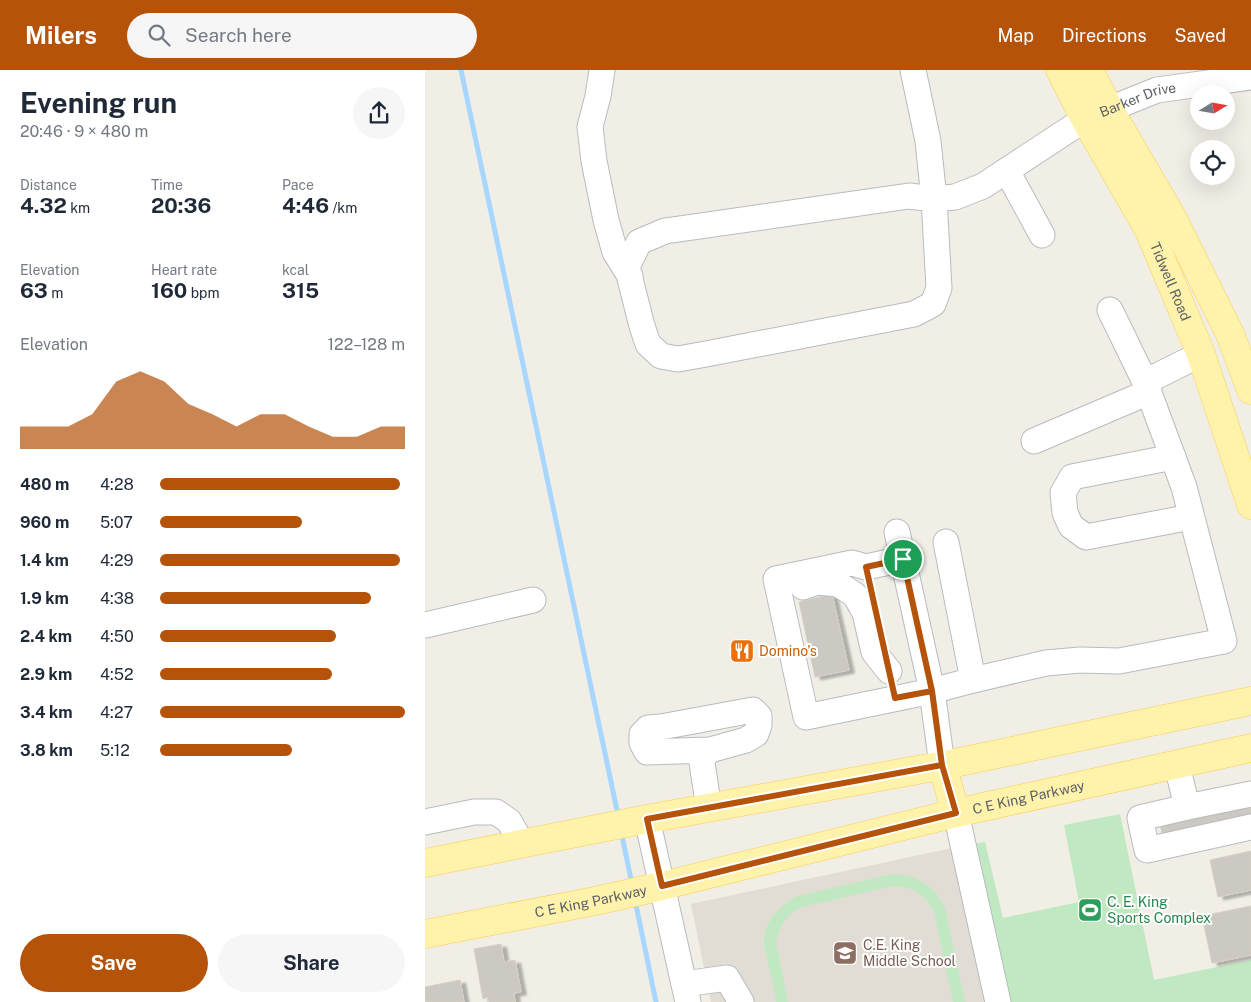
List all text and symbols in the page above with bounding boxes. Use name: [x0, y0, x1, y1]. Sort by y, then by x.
search box: [127, 13, 477, 58]
text: Milers: [25, 21, 97, 49]
icon: search: [145, 21, 173, 49]
text: Search here: [185, 24, 292, 46]
text: Map: [997, 25, 1034, 46]
text: Directions: [1062, 25, 1147, 46]
text: Saved: [1175, 25, 1226, 46]
street label: Barker Drive: [1097, 79, 1177, 120]
north arrow: [1190, 85, 1235, 130]
map controls: [1190, 85, 1235, 185]
text: Evening run: [20, 86, 177, 119]
button: share: [353, 87, 405, 139]
text: 20:46 · 9 × 480 m: [20, 122, 148, 141]
button: locate: [1190, 140, 1235, 185]
text: Distance: [20, 177, 77, 193]
text: Time: [151, 177, 183, 193]
text: Pace: [282, 177, 314, 193]
text: 4.32: [20, 193, 67, 218]
text: 20:36: [151, 193, 211, 218]
text: 4:46: [282, 193, 329, 218]
text: km: [67, 200, 90, 216]
text: /km: [329, 200, 357, 216]
street label: Tidwell Road: [1147, 240, 1194, 323]
text: Elevation: [20, 262, 79, 278]
text: Heart rate: [151, 262, 217, 278]
text: kcal: [282, 262, 309, 278]
text: 63: [20, 278, 48, 303]
text: 160: [151, 278, 187, 303]
text: 315: [282, 278, 319, 303]
text: m: [48, 285, 63, 301]
text: bpm: [187, 285, 220, 301]
text: Elevation: [20, 335, 88, 354]
text: 122–128 m: [328, 335, 405, 354]
text: 480 m: [20, 475, 69, 494]
text: 4:28: [100, 475, 134, 494]
text: 960 m: [20, 513, 69, 532]
text: 5:07: [100, 513, 133, 532]
pin: [882, 538, 924, 580]
icon: arrive: [889, 545, 917, 573]
text: 1.4 km: [20, 551, 69, 570]
text: 4:29: [100, 551, 134, 570]
text: 1.9 km: [20, 589, 69, 608]
text: 4:38: [100, 589, 134, 608]
text: 2.4 km: [20, 627, 72, 646]
text: 4:50: [100, 627, 134, 646]
restaurant icon: Domino's: [729, 638, 755, 664]
place label: Domino's: [759, 643, 817, 659]
text: 2.9 km: [20, 665, 72, 684]
text: 4:52: [100, 665, 133, 684]
text: 3.4 km: [20, 703, 73, 722]
text: 4:27: [100, 703, 133, 722]
text: 3.8 km: [20, 741, 73, 760]
text: 5:12: [100, 741, 130, 760]
street label: C E King Parkway: [971, 777, 1087, 817]
street label: C E King Parkway: [533, 882, 649, 921]
place label: C. E. King Sports Complex: [1107, 894, 1211, 926]
sports icon: C. E. King Sports Complex: [1077, 897, 1103, 923]
button: Save: [20, 934, 208, 992]
button: Share: [218, 934, 405, 992]
place label: C.E. King Middle School: [863, 937, 956, 969]
school or university icon: C.E. King Middle School: [832, 940, 858, 966]

